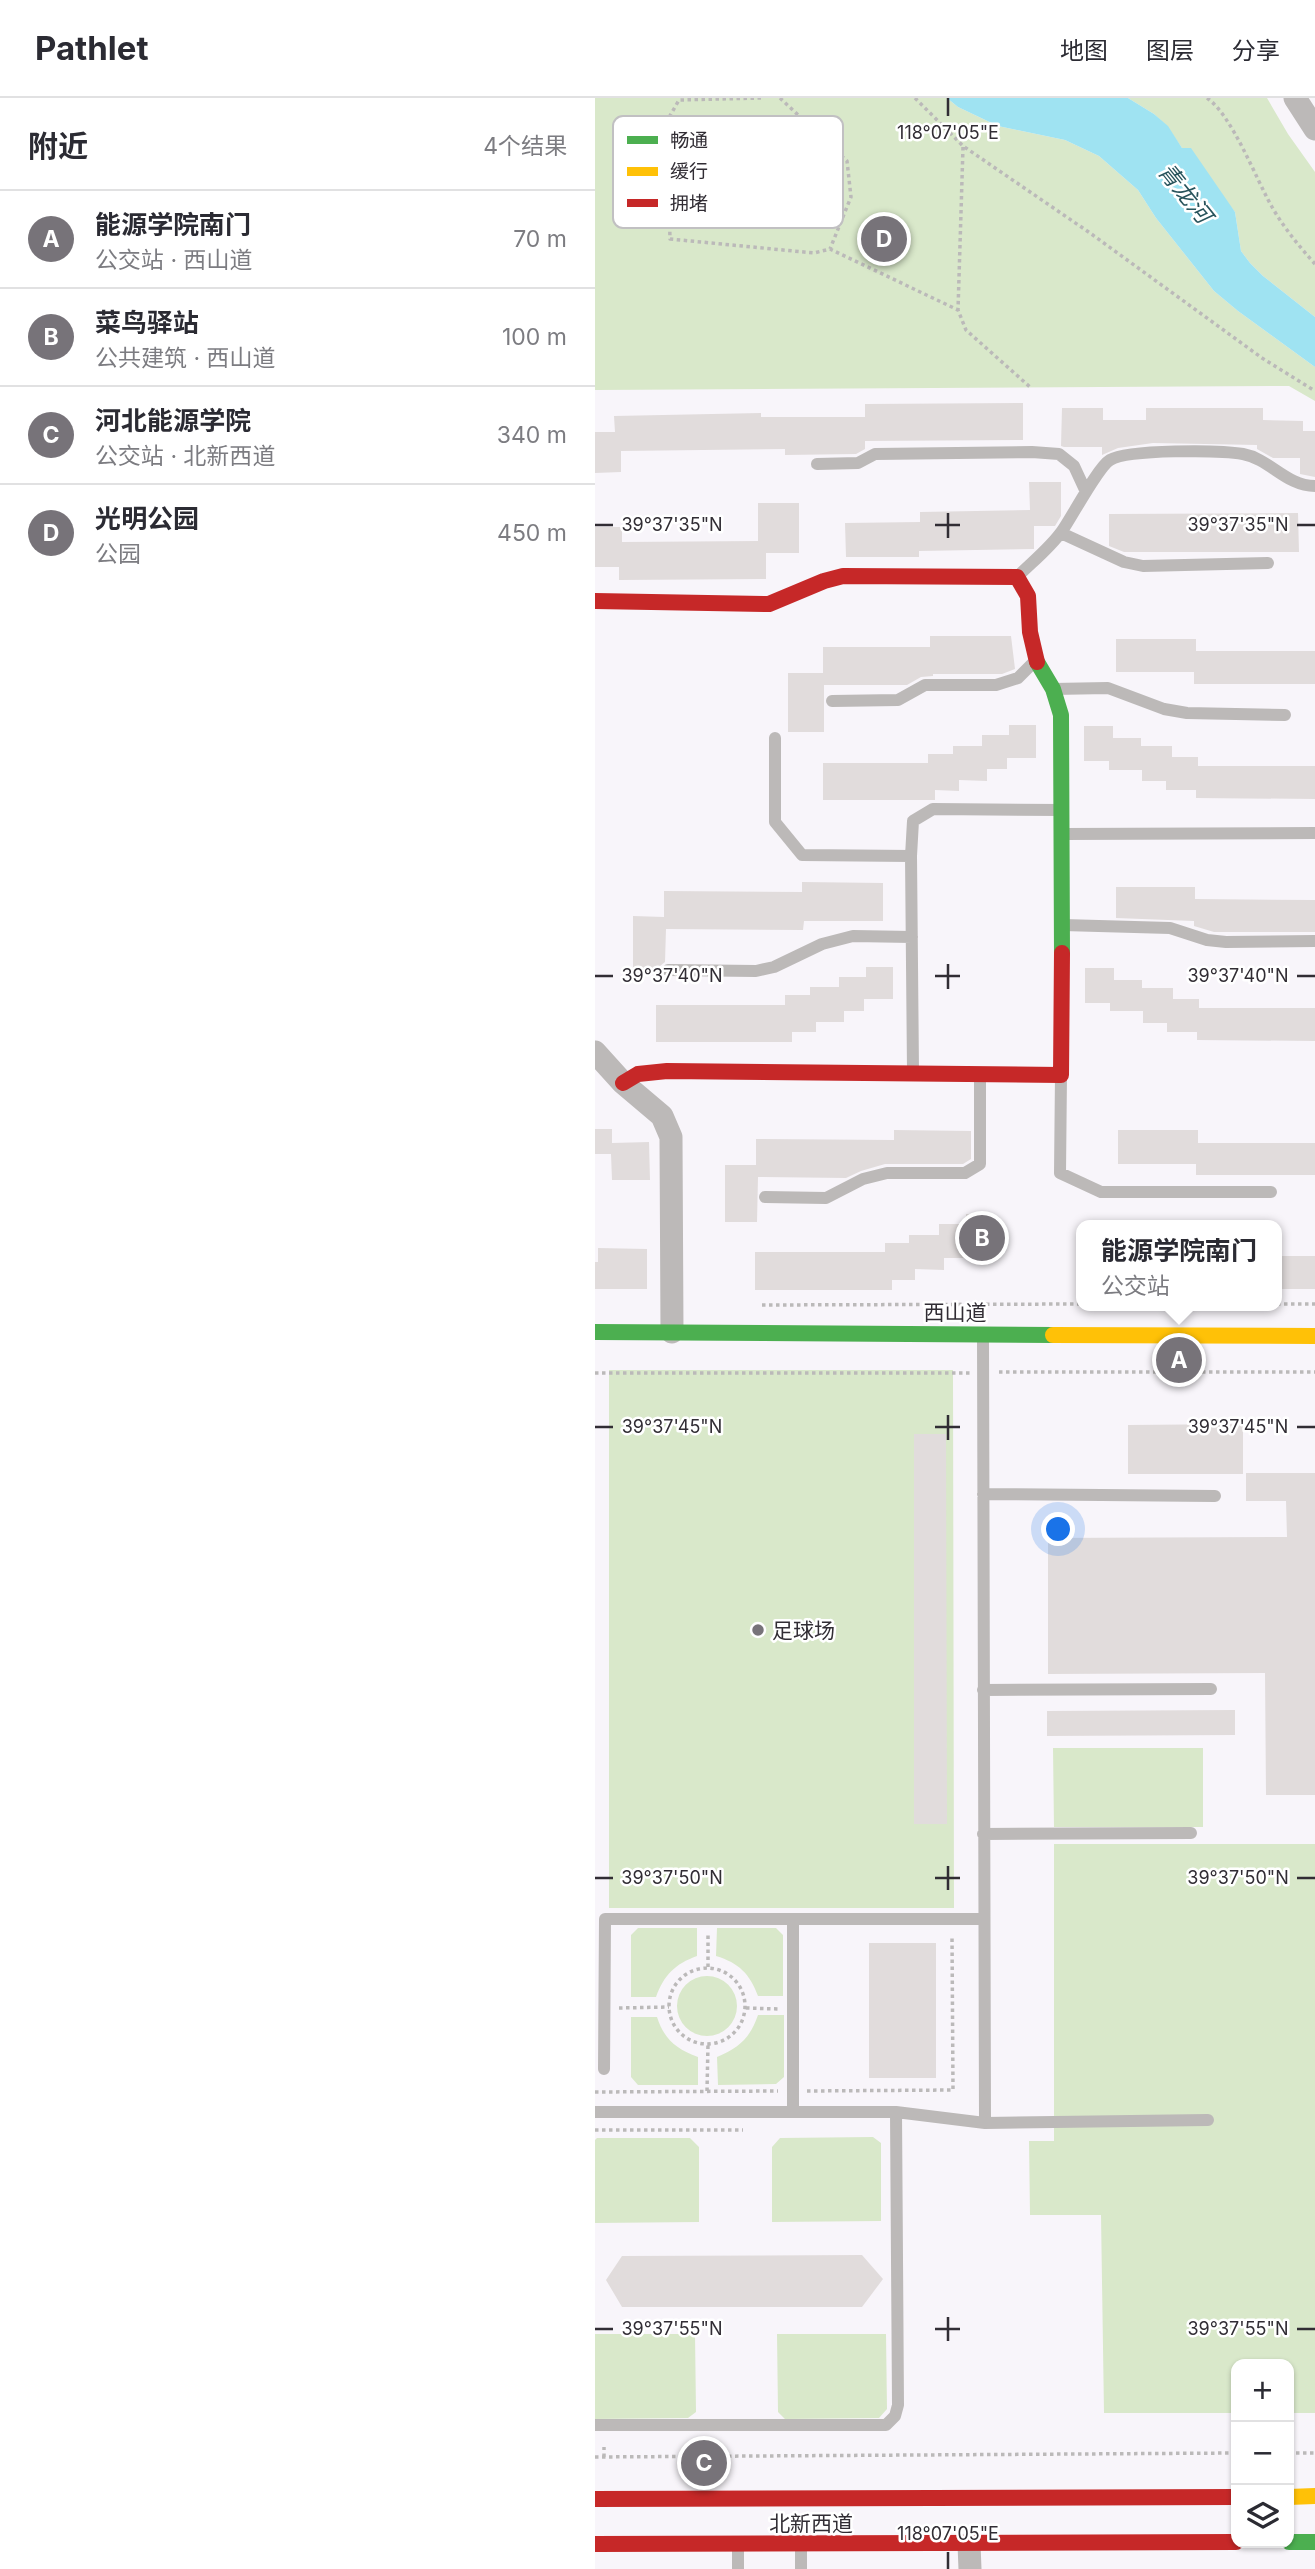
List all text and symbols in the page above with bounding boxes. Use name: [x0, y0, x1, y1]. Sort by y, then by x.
text: Pathlet: [35, 28, 149, 68]
text: 地图: [1060, 36, 1108, 65]
text: 图层: [1146, 36, 1194, 65]
text: 分享: [1232, 36, 1280, 65]
legend: [613, 116, 843, 228]
text: 118°07'05"E: [897, 122, 999, 143]
text: 附近: [28, 128, 88, 164]
text: 畅通: [670, 129, 708, 152]
text: 4个结果: [483, 132, 567, 160]
water label: 青龙河: [1152, 157, 1220, 232]
text: 缓行: [670, 160, 708, 183]
text: 拥堵: [670, 192, 708, 215]
text: 能源学院南门: [95, 209, 251, 240]
pin: D: [861, 213, 907, 265]
text: A: [42, 225, 60, 253]
text: 70 m: [513, 225, 567, 253]
text: 公交站 · 西山道: [95, 246, 253, 274]
text: 菜鸟驿站: [95, 307, 199, 338]
text: B: [43, 323, 59, 351]
text: 100 m: [502, 323, 567, 351]
text: 公共建筑 · 西山道: [95, 344, 276, 372]
text: 河北能源学院: [95, 405, 251, 436]
text: C: [42, 421, 60, 449]
text: 340 m: [497, 421, 567, 449]
text: 公交站 · 北新西道: [95, 442, 276, 470]
text: 光明公园: [95, 503, 199, 534]
text: 39°37'35"N: [621, 514, 723, 535]
text: 39°37'35"N: [1187, 514, 1289, 535]
text: D: [43, 519, 59, 547]
text: 450 m: [497, 519, 567, 547]
text: 公园: [95, 540, 141, 568]
text: 39°37'40"N: [622, 965, 723, 986]
text: 39°37'40"N: [1188, 965, 1289, 986]
pin: B: [959, 1212, 1005, 1264]
popup: [1076, 1220, 1282, 1311]
text: 能源学院南门: [1101, 1235, 1257, 1266]
text: 公交站: [1101, 1272, 1170, 1300]
street label: 西山道: [924, 1300, 987, 1325]
pin: A: [1156, 1334, 1202, 1386]
text: 39°37'45"N: [622, 1416, 722, 1437]
text: 39°37'45"N: [1188, 1416, 1288, 1437]
your location: [1041, 1512, 1075, 1546]
place label: 足球场: [772, 1618, 835, 1643]
marker: 足球场: [750, 1622, 766, 1638]
text: 39°37'50"N: [621, 1867, 723, 1888]
text: 39°37'50"N: [1187, 1867, 1289, 1888]
text: 39°37'55"N: [621, 2318, 723, 2339]
text: 39°37'55"N: [1187, 2318, 1289, 2339]
map controls: [1231, 2359, 1294, 2548]
button: +: [1231, 2359, 1294, 2422]
button: −: [1231, 2422, 1294, 2485]
pin: C: [681, 2437, 727, 2489]
button: layers: [1231, 2485, 1294, 2548]
street label: 北新西道: [769, 2511, 853, 2536]
text: 118°07'05"E: [897, 2523, 999, 2544]

